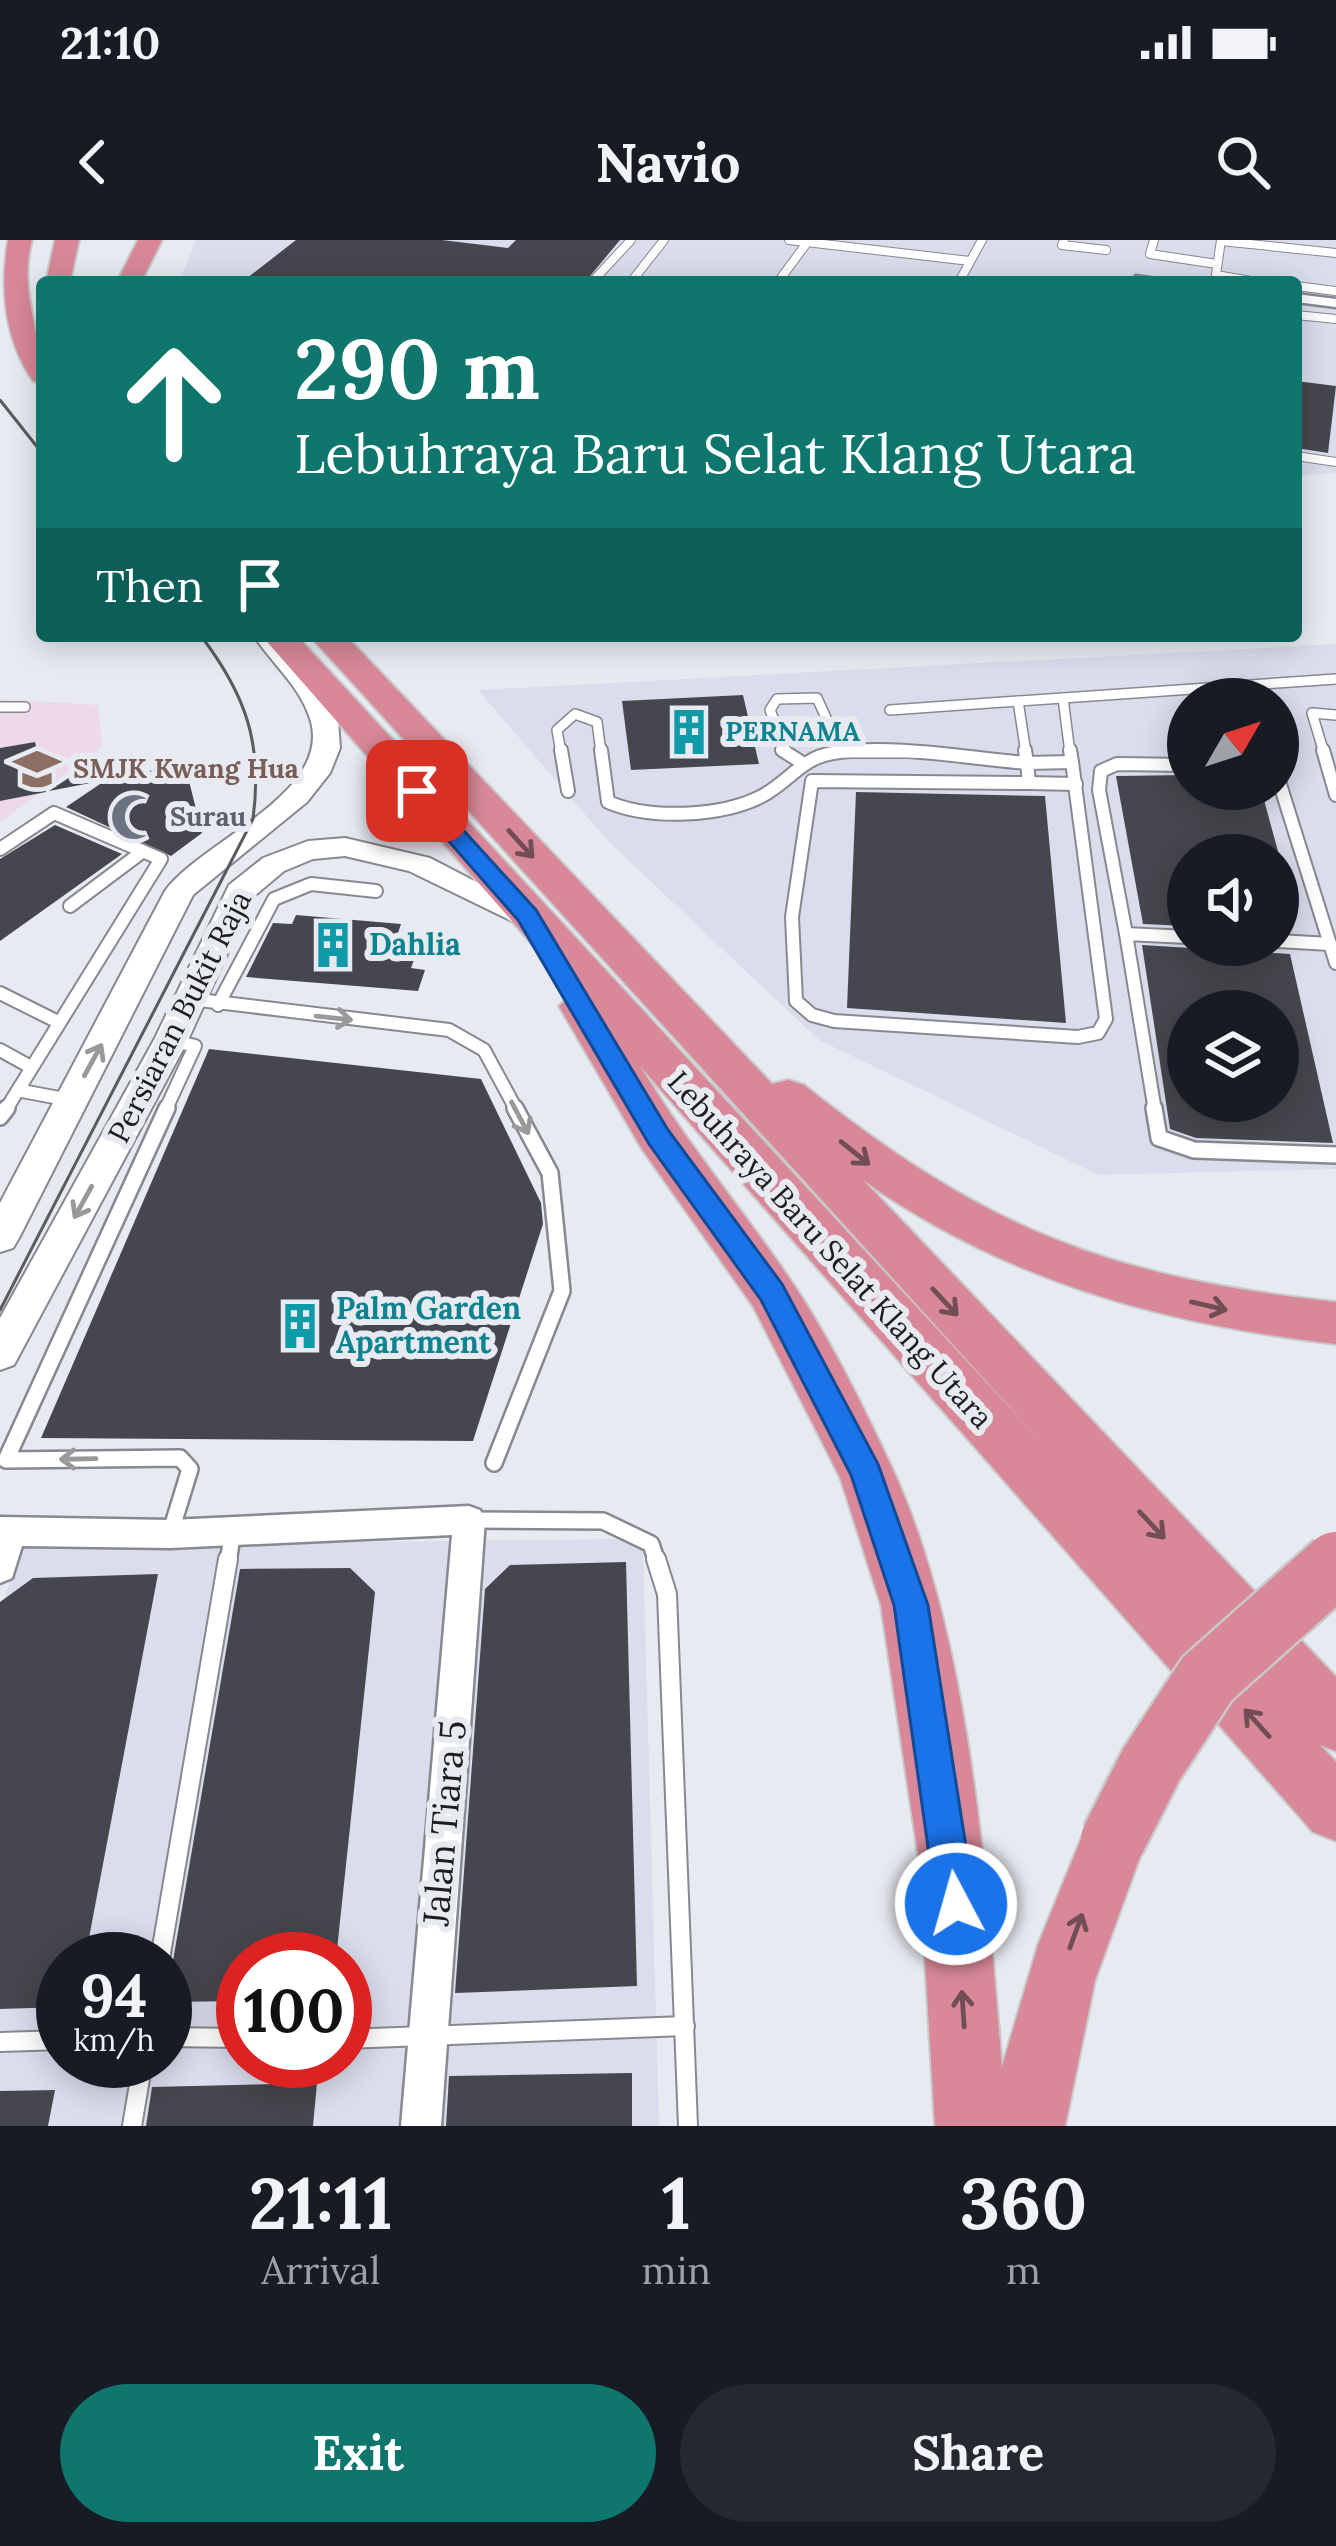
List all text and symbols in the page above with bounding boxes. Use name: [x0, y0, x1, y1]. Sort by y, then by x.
text: 21:10: [60, 14, 160, 71]
text: Navio: [595, 128, 741, 197]
icon: back: [60, 129, 126, 195]
icon: search: [1210, 129, 1276, 195]
text: 290 m: [294, 314, 540, 422]
icon: ahead: [96, 324, 252, 480]
text: Lebuhraya Baru Selat Klang Utara: [294, 419, 1136, 488]
icon: arrive: [227, 552, 293, 618]
text: Then: [96, 557, 203, 614]
north arrow: [1167, 678, 1299, 810]
map controls: [1167, 678, 1299, 1122]
building icon: PERNAMA: [664, 707, 714, 757]
place label: PERNAMA: [725, 714, 860, 748]
pin: [366, 740, 468, 842]
school or university icon: SMJK Kwang Hua: [12, 744, 62, 794]
place label: SMJK Kwang Hua: [73, 751, 299, 785]
icon: arrive: [384, 758, 450, 824]
mosque icon: Surau: [109, 792, 159, 842]
place label: Surau: [170, 799, 247, 833]
one-way arrow: [507, 829, 534, 859]
button: sound: [1167, 834, 1299, 966]
street label: Persiaran Bukit Raja: [99, 884, 260, 1149]
building icon: Dahlia: [308, 920, 358, 970]
place label: Dahlia: [369, 925, 461, 963]
button: layers: [1167, 990, 1299, 1122]
one-way arrow: [313, 1007, 352, 1030]
one-way arrow: [82, 1043, 106, 1078]
street label: Lebuhraya Baru Selat Klang Utara: [659, 1063, 1001, 1437]
one-way arrow: [510, 1099, 533, 1135]
one-way arrow: [839, 1139, 870, 1166]
one-way arrow: [71, 1183, 94, 1218]
one-way arrow: [930, 1287, 958, 1317]
place label: Palm Garden Apartment: [336, 1289, 521, 1361]
one-way arrow: [1189, 1295, 1227, 1318]
building icon: Palm Garden Apartment: [275, 1301, 325, 1351]
one-way arrow: [59, 1447, 98, 1470]
one-way arrow: [1138, 1509, 1165, 1539]
one-way arrow: [1244, 1708, 1272, 1738]
street label: Jalan Tiara 5: [412, 1718, 476, 1929]
position arrow: [893, 1841, 1019, 1967]
one-way arrow: [1067, 1913, 1088, 1950]
speed limit sign: 100: [216, 1932, 372, 2088]
text: 94: [80, 1957, 148, 2033]
one-way arrow: [951, 1990, 974, 2029]
text: km/h: [73, 2021, 155, 2059]
text: 21:11: [249, 2157, 393, 2249]
text: 1: [662, 2157, 691, 2249]
text: 360: [960, 2157, 1087, 2249]
text: Arrival: [261, 2245, 380, 2295]
text: min: [642, 2245, 711, 2295]
text: m: [1006, 2245, 1041, 2295]
button: Exit: [60, 2384, 656, 2522]
button: Share: [680, 2384, 1276, 2522]

